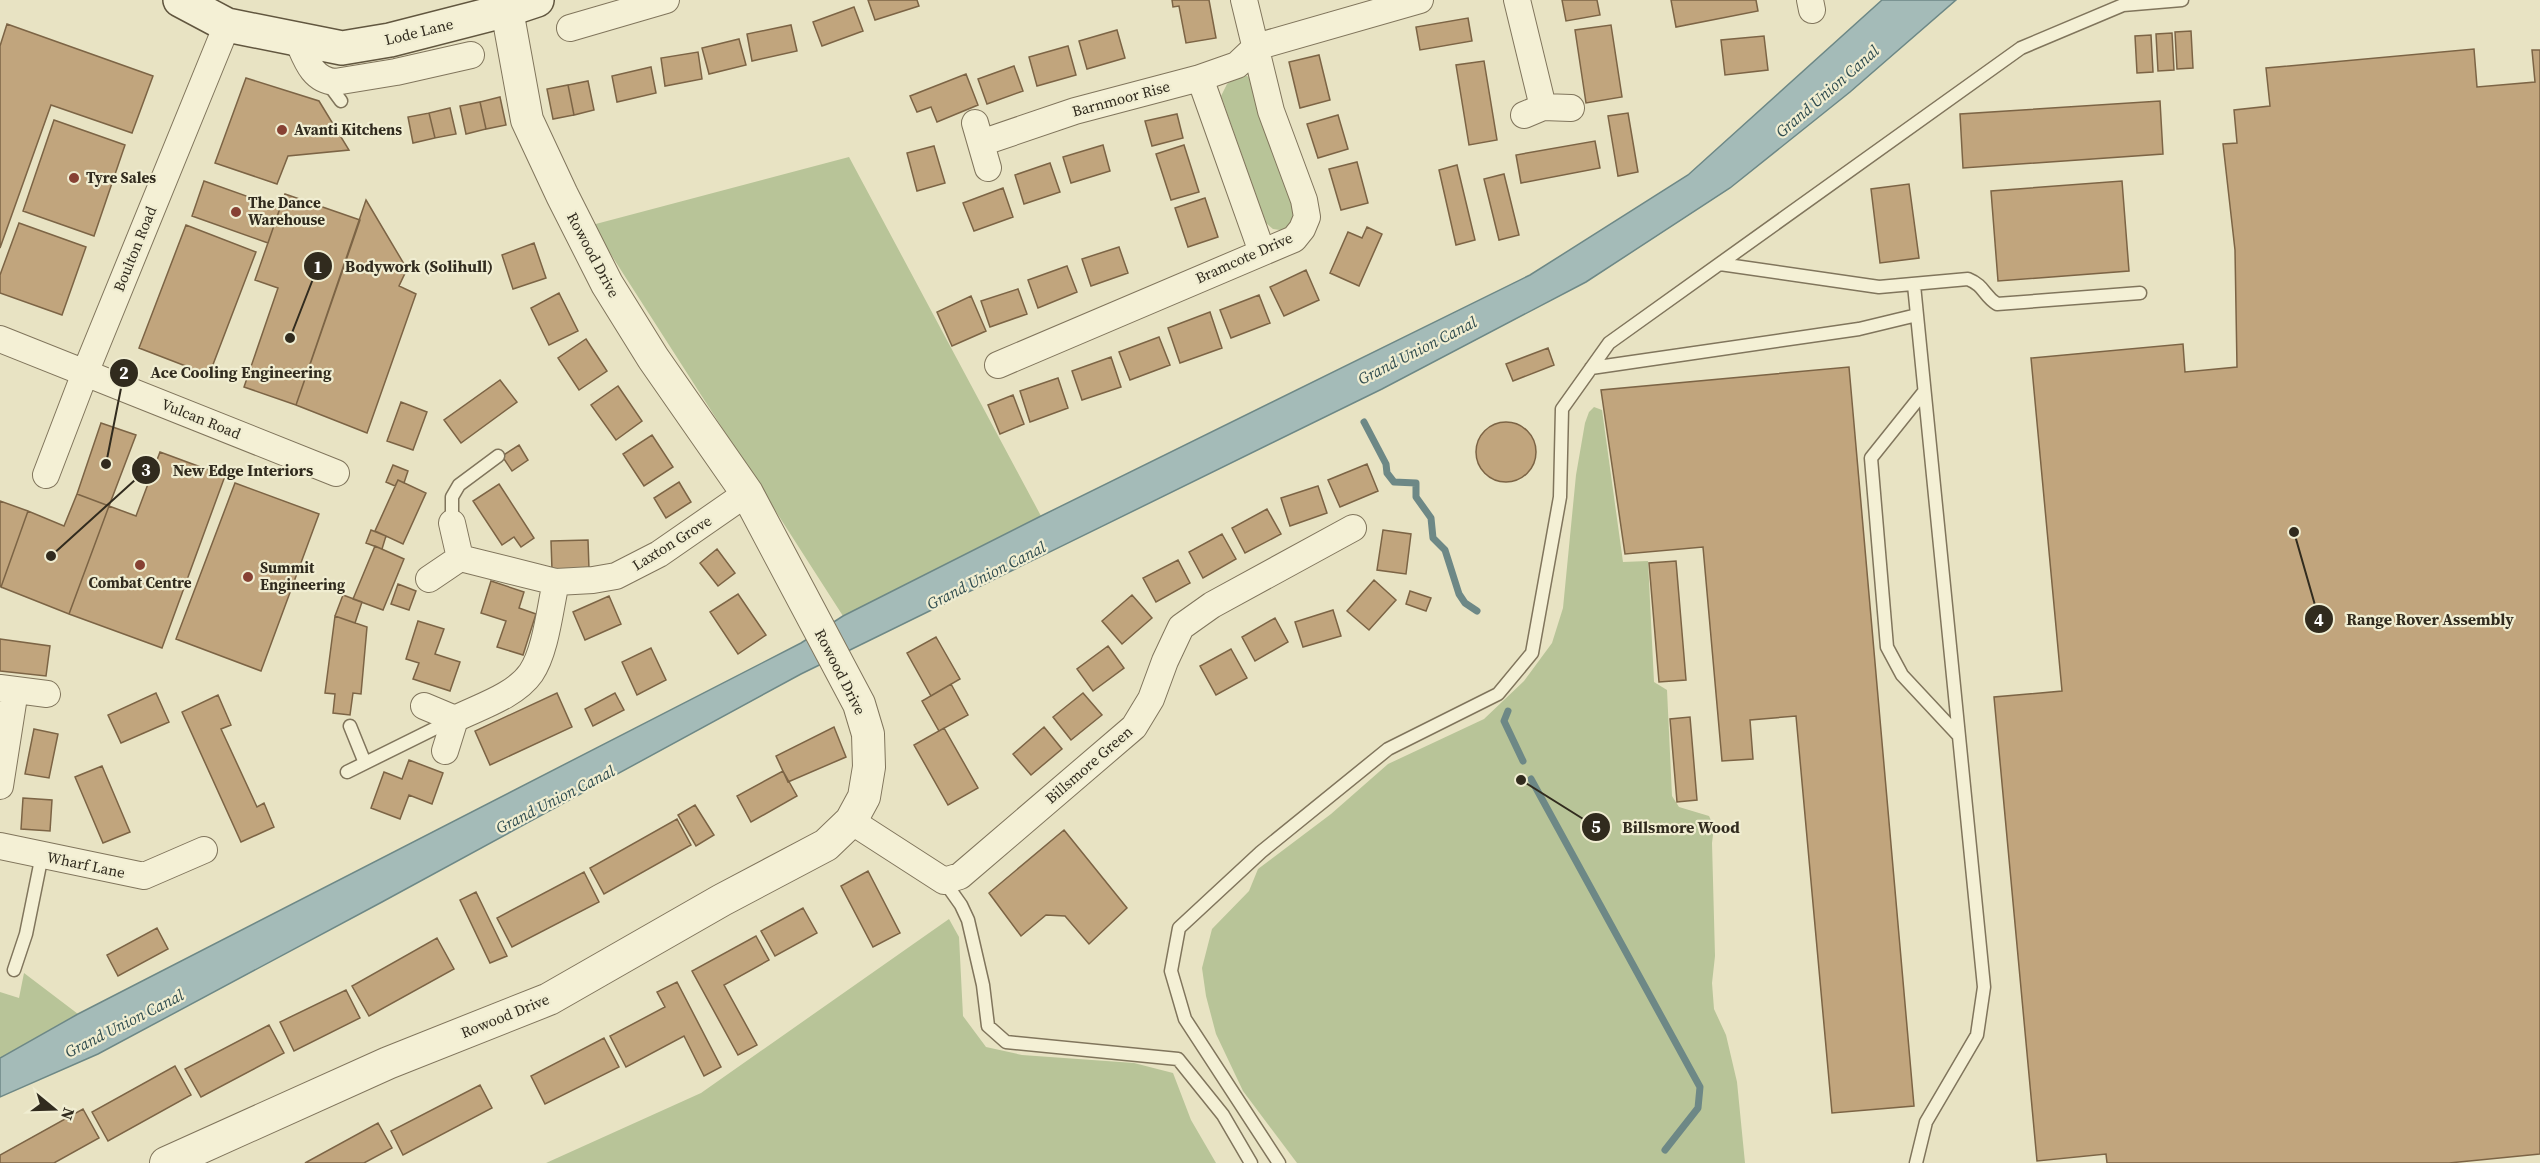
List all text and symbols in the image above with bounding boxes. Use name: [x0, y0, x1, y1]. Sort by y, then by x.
street label: Lode Lane: [382, 13, 456, 50]
water label: Grand Union Canal: [1771, 40, 1884, 142]
street label: Barnmoor Rise: [1070, 75, 1173, 122]
place label: Avanti Kitchens: [294, 119, 402, 140]
marker: Avanti Kitchens: [275, 123, 289, 137]
place label: Tyre Sales: [86, 167, 156, 188]
marker: Tyre Sales: [67, 171, 81, 185]
place label: The Dance Warehouse: [248, 192, 325, 230]
street label: Boulton Road: [108, 203, 161, 295]
marker: The Dance Warehouse: [229, 205, 243, 219]
street label: Rowood Drive: [562, 208, 625, 301]
street label: Bramcote Drive: [1192, 227, 1296, 288]
callout: Bodywork (Solihull): [303, 249, 505, 283]
text: 1: [313, 254, 323, 279]
text: Bodywork (Solihull): [345, 255, 493, 277]
water label: Grand Union Canal: [1354, 310, 1481, 389]
callout: Ace Cooling Engineering: [109, 356, 344, 390]
text: 2: [119, 360, 129, 385]
text: Ace Cooling Engineering: [150, 361, 332, 383]
street label: Vulcan Road: [158, 393, 244, 444]
callout: New Edge Interiors: [131, 453, 325, 487]
text: 3: [141, 457, 151, 482]
text: New Edge Interiors: [173, 459, 313, 481]
street label: Laxton Grove: [628, 510, 716, 575]
water label: Grand Union Canal: [923, 535, 1050, 614]
place label: Summit Engineering: [260, 557, 345, 595]
marker: Combat Centre: [133, 558, 147, 572]
marker: Summit Engineering: [241, 570, 255, 584]
place label: Combat Centre: [88, 572, 192, 593]
callout: Range Rover Assembly: [2304, 602, 2526, 636]
text: 4: [2314, 607, 2324, 632]
text: Range Rover Assembly: [2346, 608, 2514, 630]
street label: Rowood Drive: [810, 625, 871, 719]
street label: Billsmore Green: [1041, 721, 1137, 808]
water label: Grand Union Canal: [492, 759, 619, 838]
callout: Billsmore Wood: [1581, 810, 1752, 844]
text: 5: [1591, 814, 1601, 839]
text: Billsmore Wood: [1622, 816, 1740, 838]
street label: Wharf Lane: [45, 846, 127, 883]
water label: Grand Union Canal: [61, 983, 188, 1062]
street label: Rowood Drive: [457, 988, 552, 1043]
north arrow: [24, 1079, 84, 1139]
text: N: [56, 1105, 80, 1123]

